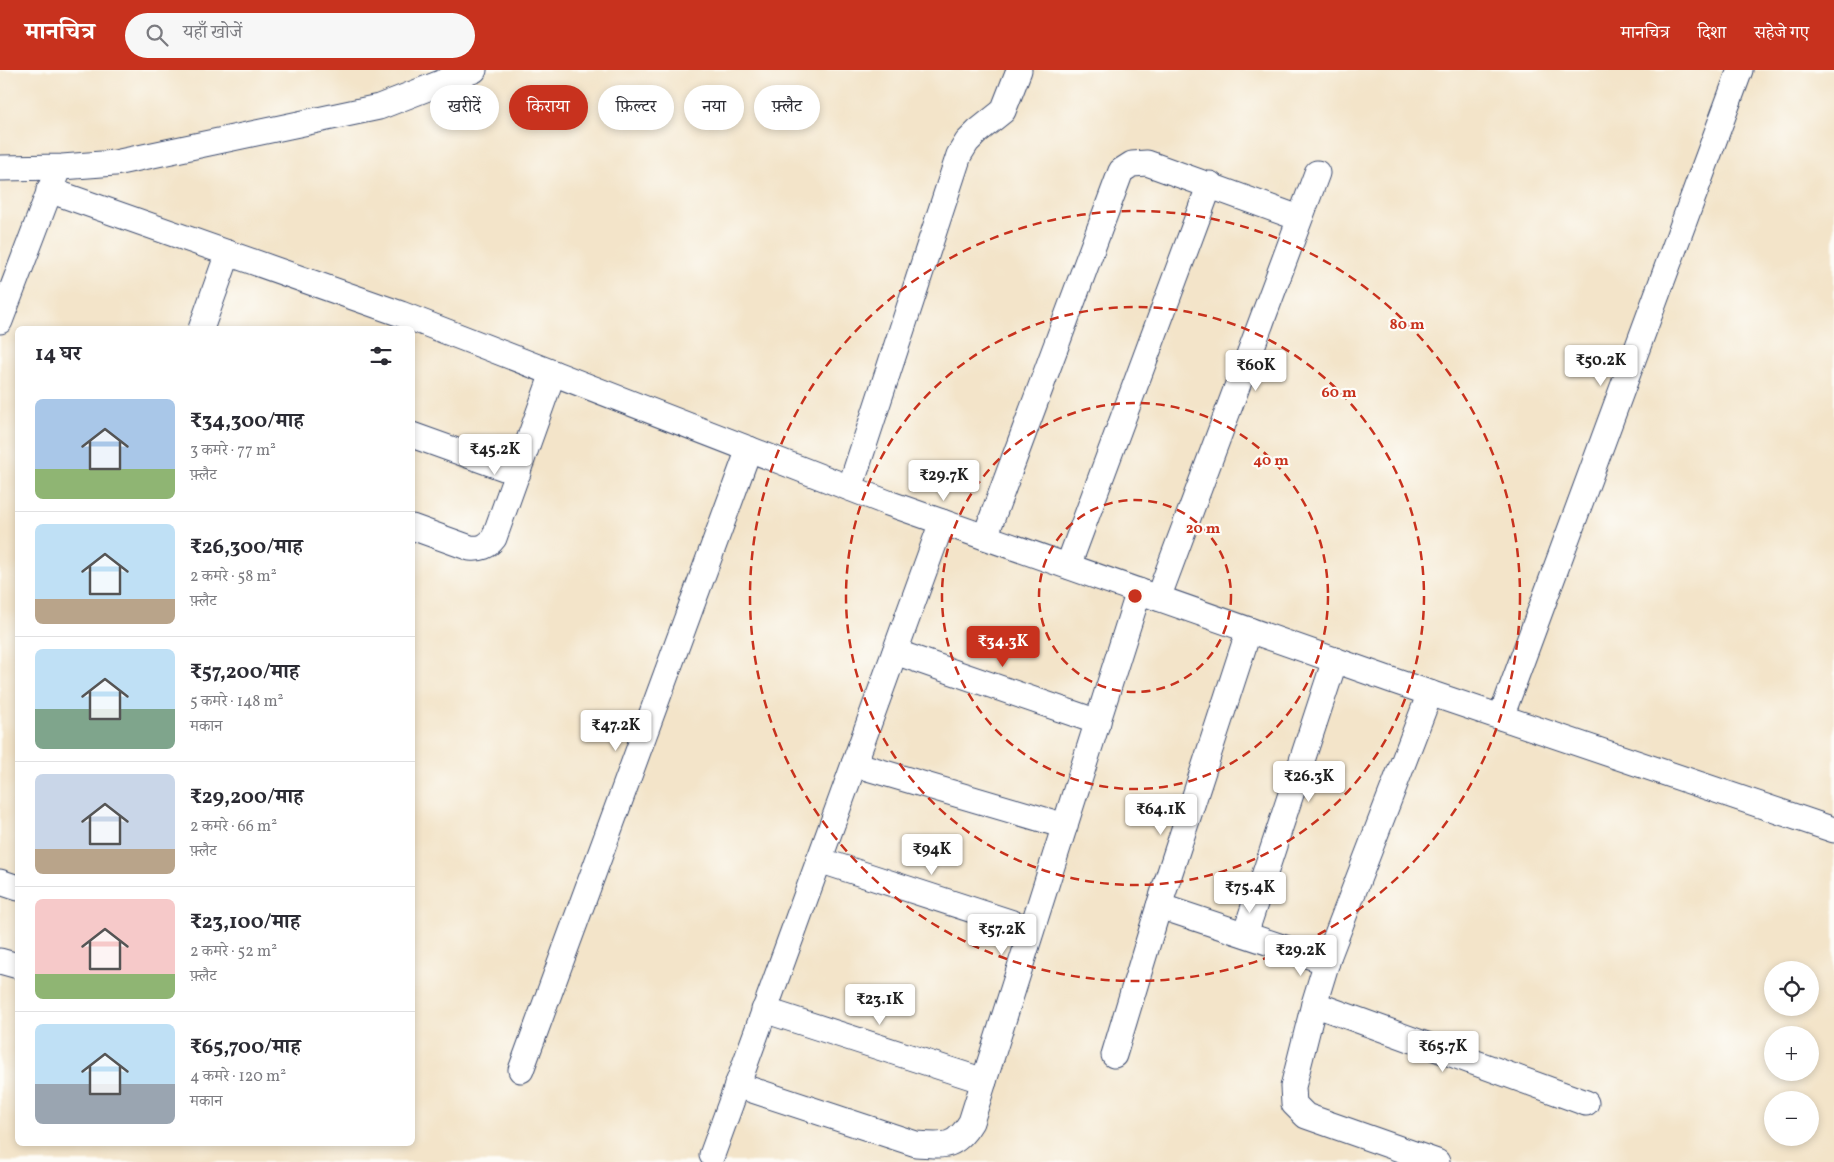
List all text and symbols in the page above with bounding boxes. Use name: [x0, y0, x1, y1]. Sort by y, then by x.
search box: [125, 13, 475, 58]
text: मानचित्र: [25, 16, 95, 50]
text: यहाँ खोजें: [183, 20, 242, 46]
icon: search: [143, 21, 171, 49]
text: मानचित्र: [1621, 21, 1670, 46]
text: दिशा: [1698, 21, 1726, 46]
text: सहेजे गए: [1754, 21, 1809, 46]
chip: खरीदें: [430, 85, 499, 130]
chip: किराया: [509, 85, 588, 130]
chip: फ़िल्टर: [598, 85, 674, 130]
chip: नया: [684, 85, 744, 130]
chip: फ़्लैट: [754, 85, 820, 130]
text: 80 m: [1390, 315, 1425, 336]
text: 14 घर: [35, 340, 81, 369]
icon: filters: [367, 342, 395, 370]
pin: ₹50.2K: [1560, 344, 1642, 387]
pin: ₹60K: [1226, 350, 1286, 392]
text: ₹50.2K: [1576, 350, 1626, 372]
text: ₹60K: [1236, 355, 1276, 377]
text: 60 m: [1322, 383, 1357, 404]
text: ₹34,300/माह: [190, 407, 304, 436]
icon: home: [75, 419, 135, 479]
pin: ₹45.2K: [454, 434, 536, 476]
text: ₹45.2K: [470, 439, 520, 461]
text: 3 कमरे · 77 m²: [190, 440, 276, 462]
text: 40 m: [1253, 451, 1289, 472]
pin: ₹29.7K: [903, 460, 985, 502]
text: फ़्लैट: [190, 465, 217, 487]
text: ₹29.7K: [919, 465, 969, 487]
text: 20 m: [1186, 519, 1221, 540]
text: ₹26,300/माह: [190, 533, 303, 562]
icon: home: [75, 544, 135, 604]
text: 2 कमरे · 58 m²: [190, 566, 277, 588]
centre of rings: [1126, 587, 1144, 605]
text: फ़्लैट: [190, 591, 217, 613]
pin: ₹34.3K: [962, 626, 1044, 668]
text: ₹34.3K: [978, 631, 1028, 653]
text: ₹57,200/माह: [190, 658, 299, 687]
icon: home: [75, 669, 135, 729]
text: 5 कमरे · 148 m²: [190, 691, 284, 713]
pin: ₹47.2K: [575, 710, 657, 752]
text: ₹47.2K: [592, 715, 640, 737]
text: मकान: [190, 716, 222, 738]
pin: ₹26.3K: [1268, 760, 1350, 803]
text: ₹26.3K: [1284, 766, 1334, 788]
text: ₹29,200/माह: [190, 783, 303, 812]
icon: home: [75, 794, 135, 854]
pin: ₹64.1K: [1120, 794, 1202, 836]
text: ₹64.1K: [1136, 799, 1186, 821]
text: 2 कमरे · 66 m²: [190, 816, 277, 838]
pin: ₹94K: [902, 834, 962, 876]
text: ₹94K: [913, 839, 951, 861]
text: फ़्लैट: [190, 841, 217, 863]
pin: ₹75.4K: [1209, 872, 1291, 914]
text: ₹75.4K: [1225, 877, 1275, 899]
text: ₹23,100/माह: [190, 908, 300, 937]
pin: ₹57.2K: [961, 914, 1043, 956]
icon: home: [75, 919, 135, 979]
text: ₹57.2K: [978, 919, 1026, 941]
pin: ₹29.2K: [1260, 934, 1342, 977]
text: ₹29.2K: [1276, 940, 1326, 962]
text: 2 कमरे · 52 m²: [190, 941, 277, 963]
map controls: [1764, 961, 1819, 1146]
button: locate: [1764, 961, 1819, 1016]
text: फ़्लैट: [190, 966, 217, 988]
pin: ₹23.1K: [839, 984, 921, 1026]
text: ₹23.1K: [856, 989, 904, 1011]
button: +: [1764, 1026, 1819, 1081]
pin: ₹65.7K: [1402, 1030, 1484, 1073]
text: ₹65,700/माह: [190, 1033, 301, 1062]
text: ₹65.7K: [1419, 1036, 1467, 1058]
icon: home: [75, 1044, 135, 1104]
text: 4 कमरे · 120 m²: [190, 1066, 286, 1088]
text: मकान: [190, 1091, 222, 1113]
button: −: [1764, 1091, 1819, 1146]

